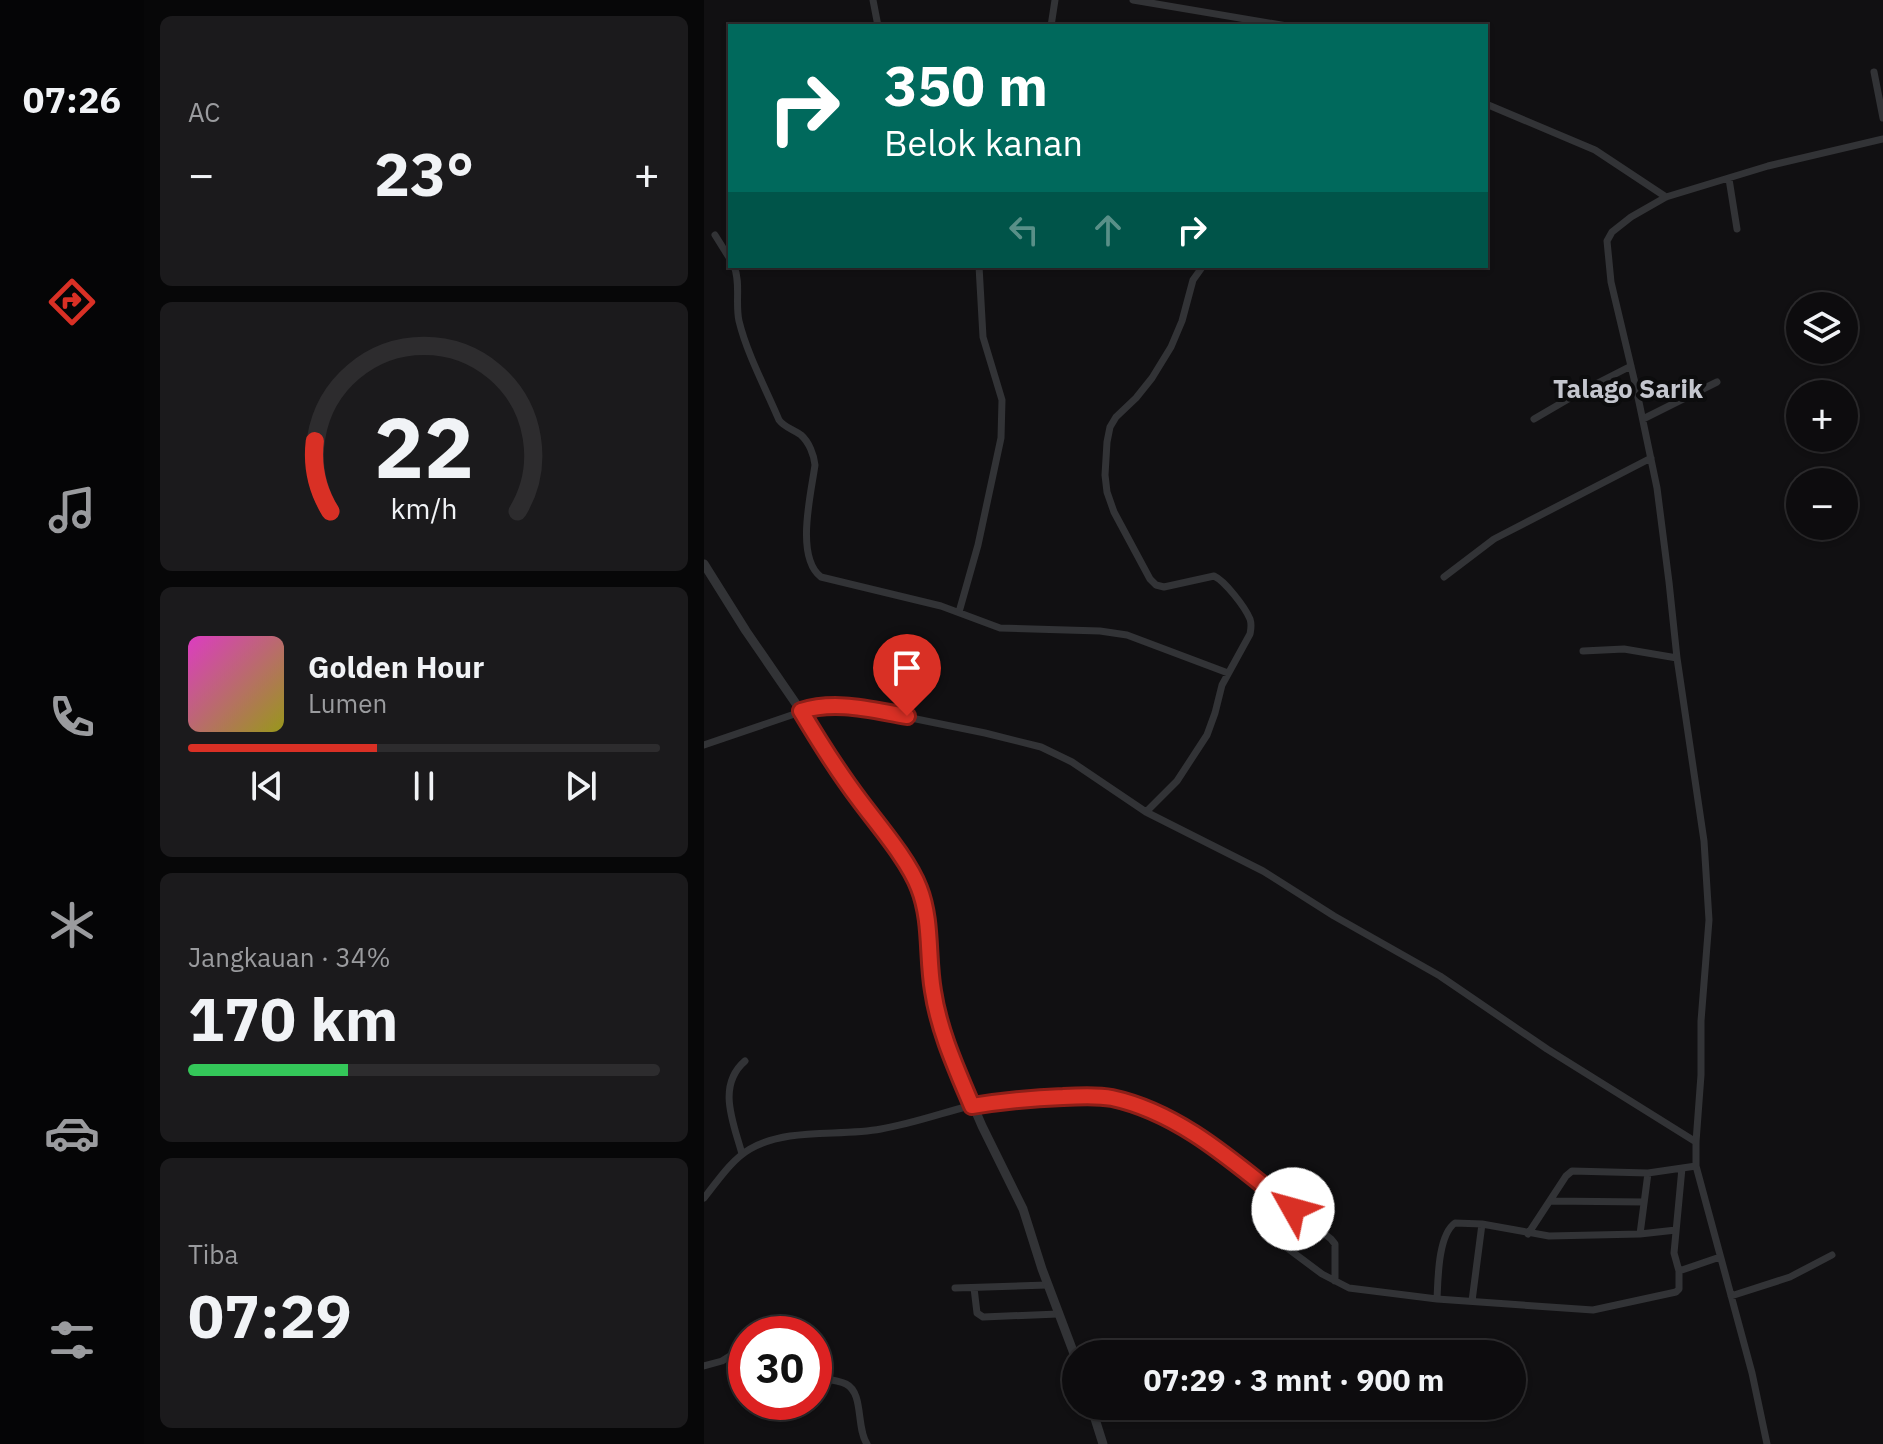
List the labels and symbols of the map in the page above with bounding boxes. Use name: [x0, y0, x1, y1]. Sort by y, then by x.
district label: Talago Sarik: [1553, 371, 1703, 405]
pin: [873, 634, 941, 716]
position arrow: [1251, 1167, 1335, 1251]
speed limit sign: 30: [728, 1316, 832, 1420]

